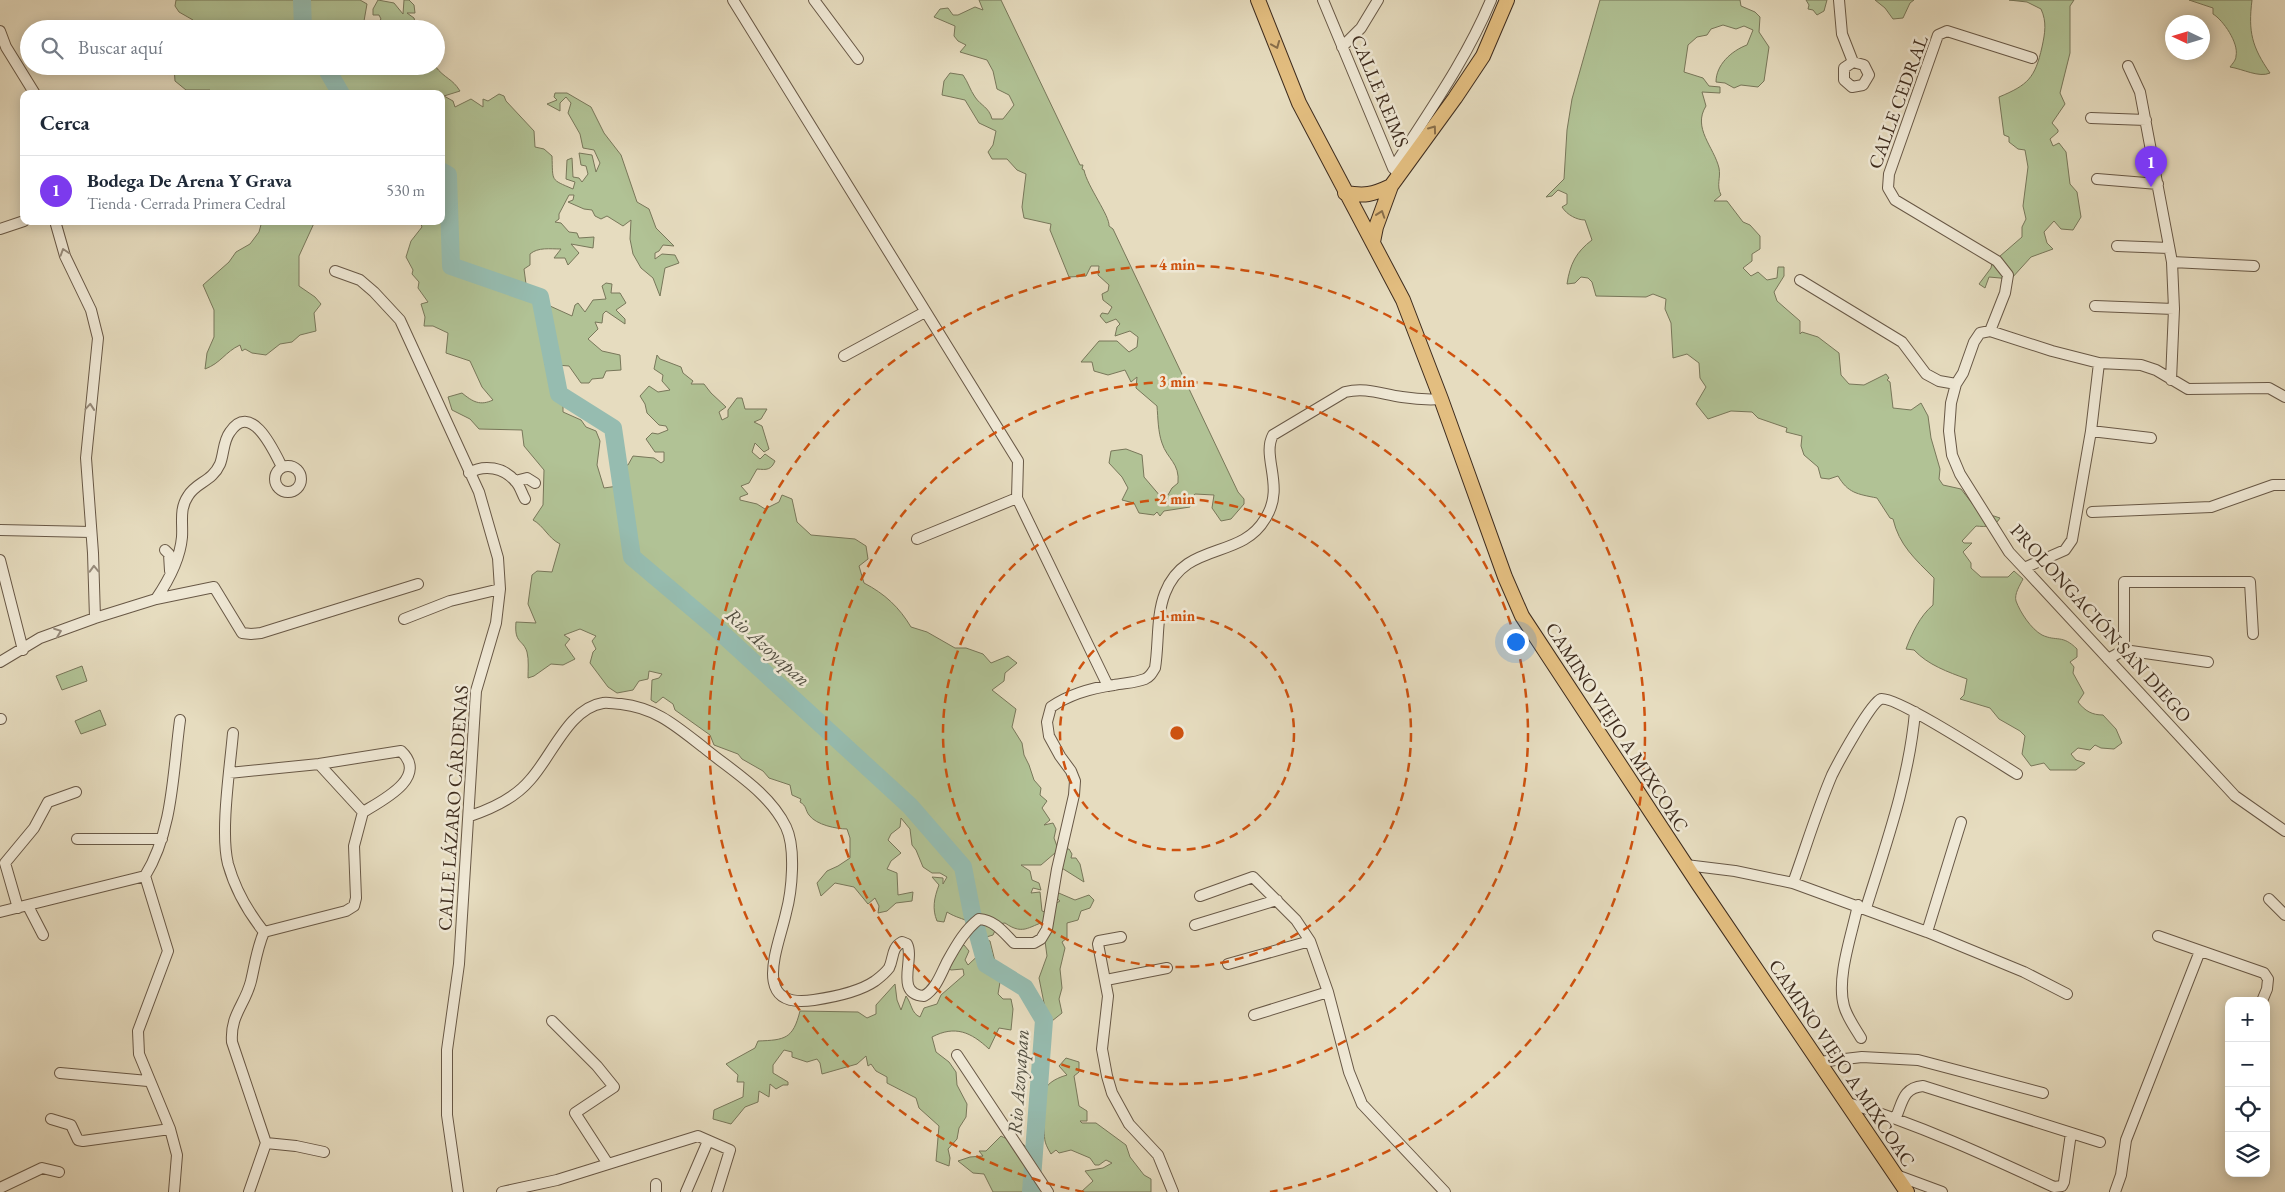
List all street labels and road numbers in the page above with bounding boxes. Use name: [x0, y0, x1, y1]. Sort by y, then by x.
street label: CALLE REIMS: [1345, 31, 1415, 151]
street label: CALLE CEDRAL: [1862, 32, 1934, 172]
street label: PROLONGACIÓN SAN DIEGO: [2005, 518, 2197, 728]
street label: CAMINO VIEJO A MIXCOAC: [1540, 617, 1694, 837]
street label: CALLE LÁZARO CÁRDENAS: [432, 684, 474, 932]
street label: CAMINO VIEJO A MIXCOAC: [1763, 954, 1921, 1172]

